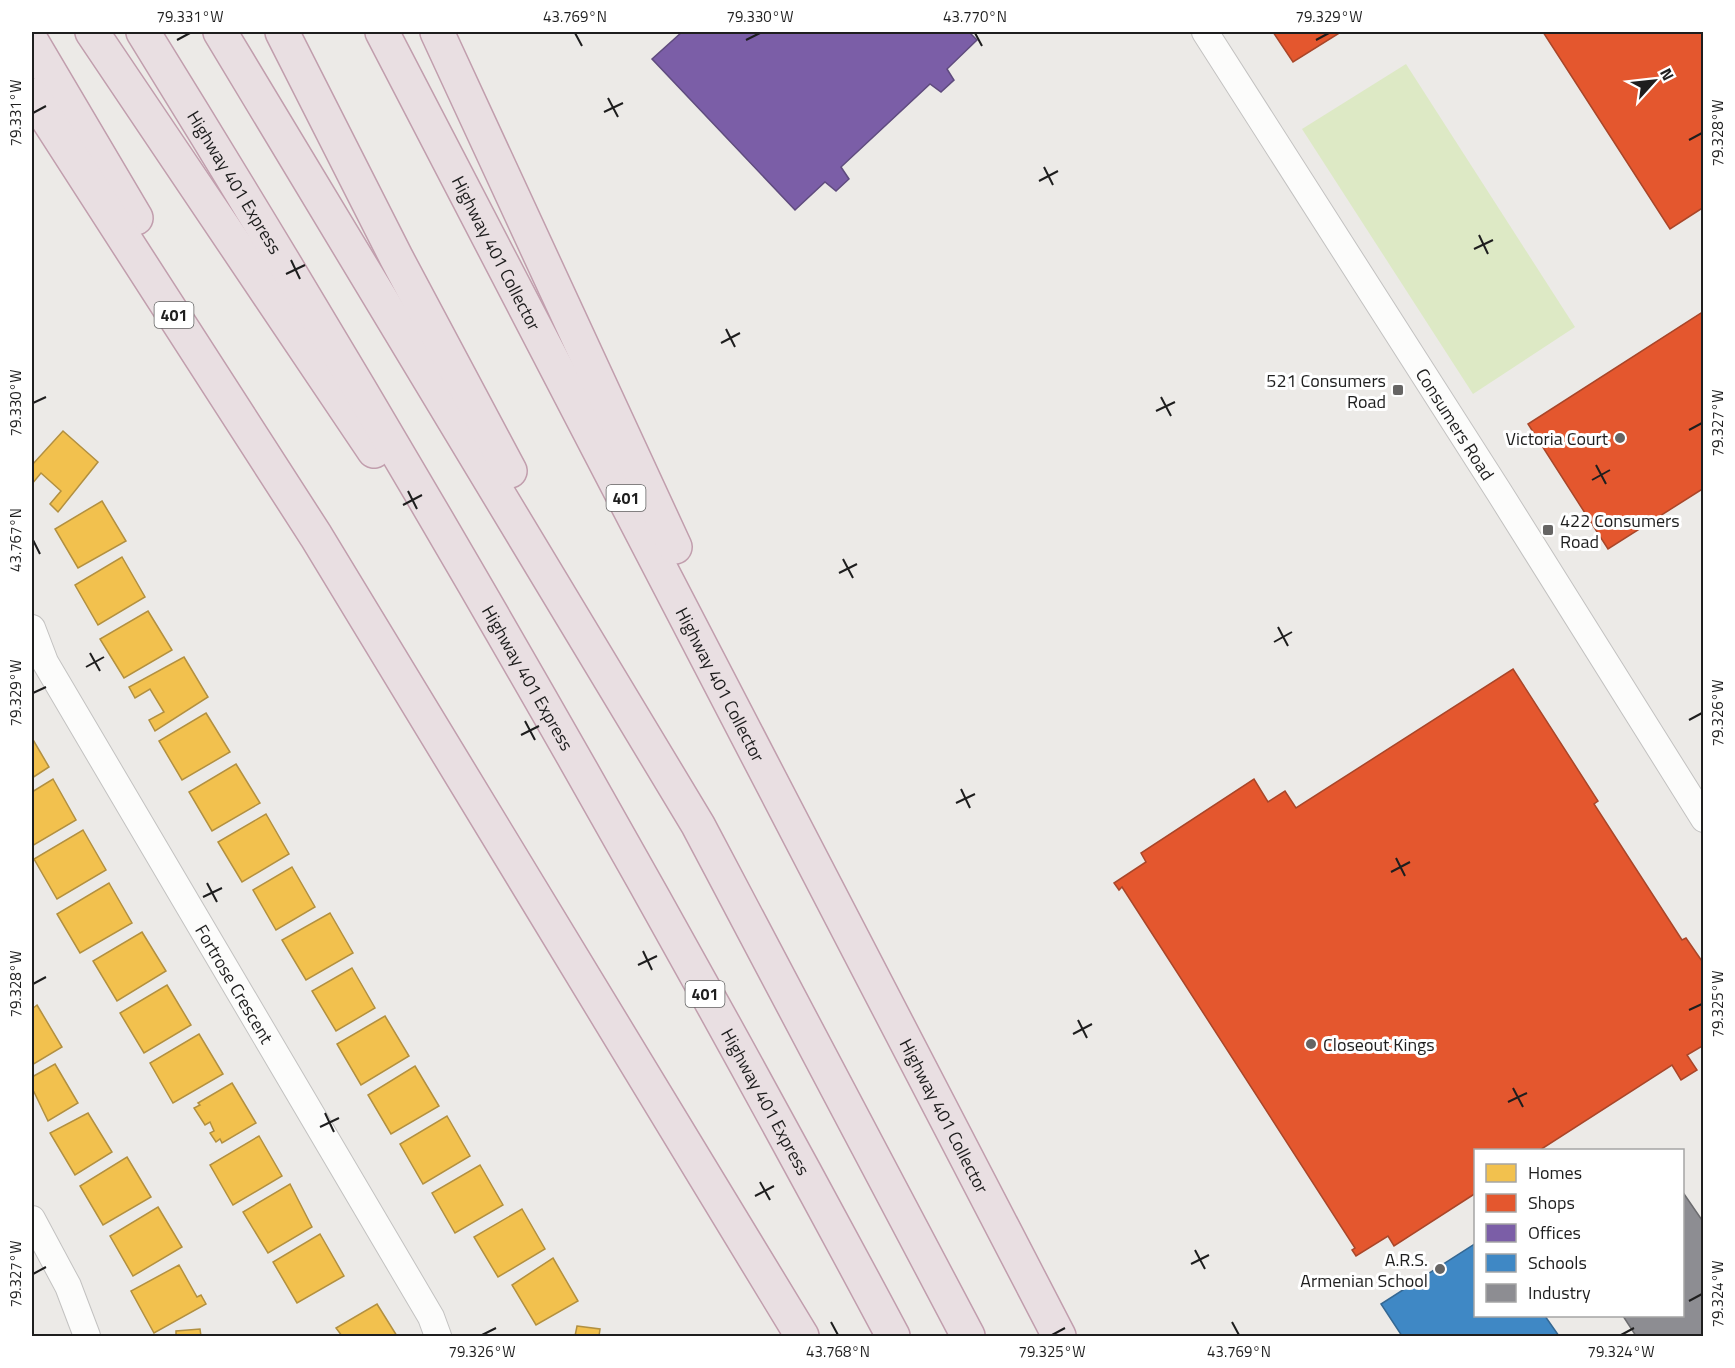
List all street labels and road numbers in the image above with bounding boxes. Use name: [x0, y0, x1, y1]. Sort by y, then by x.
street label: Highway 401 Express: [181, 105, 289, 259]
street label: Highway 401 Collector: [445, 171, 548, 335]
road number: 401: [154, 302, 194, 328]
street label: Consumers Road: [1409, 362, 1501, 485]
road number: 401: [606, 485, 646, 511]
street label: Highway 401 Express: [476, 600, 581, 756]
street label: Highway 401 Collector: [669, 602, 772, 766]
street label: Fortrose Crescent: [189, 919, 281, 1049]
road number: 401: [686, 981, 724, 1007]
street label: Highway 401 Express: [715, 1023, 817, 1180]
street label: Highway 401 Collector: [893, 1034, 996, 1198]

